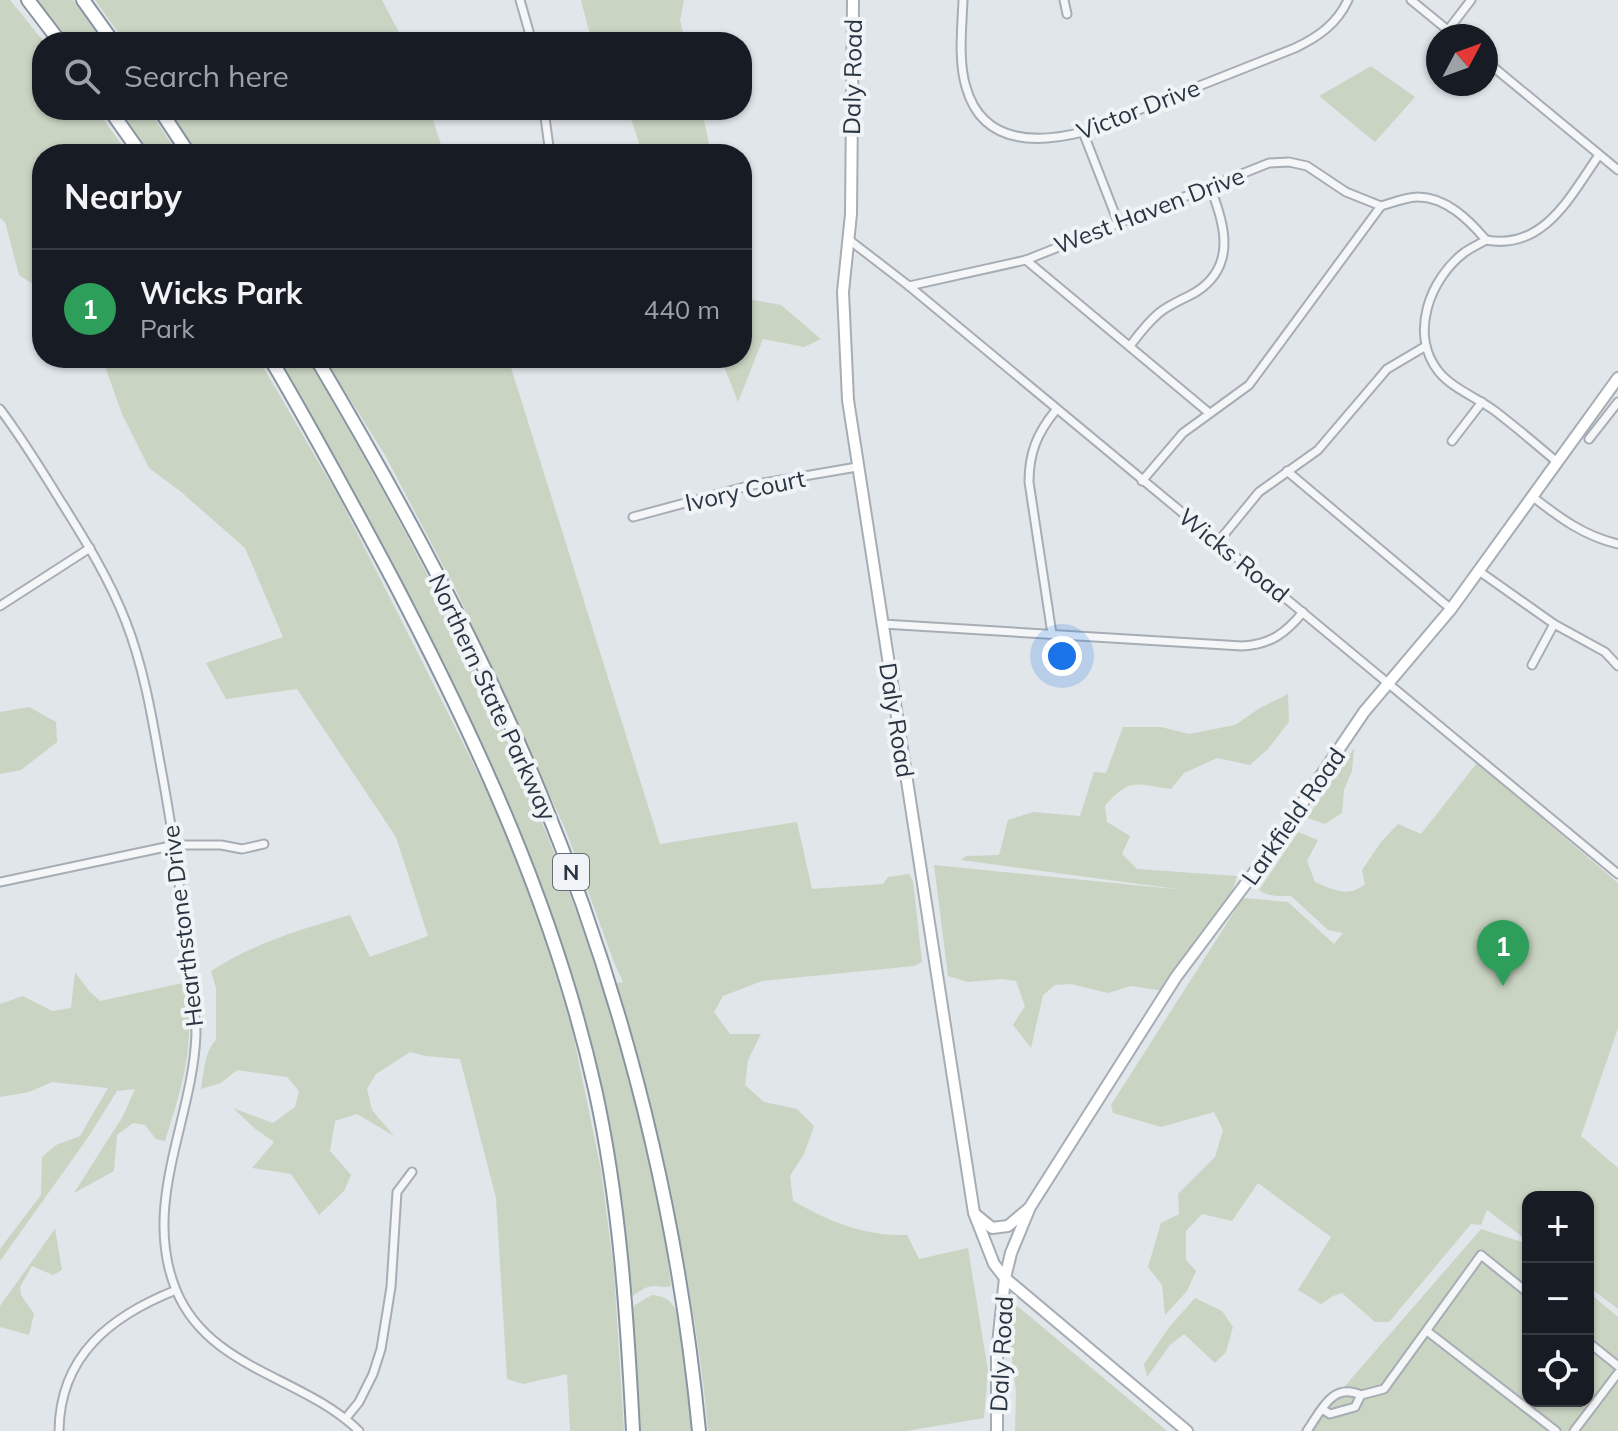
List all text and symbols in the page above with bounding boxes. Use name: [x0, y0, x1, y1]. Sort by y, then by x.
street label: Daly Road: [836, 19, 868, 135]
north arrow: [1426, 24, 1498, 96]
search box: [32, 32, 752, 120]
icon: search: [60, 54, 104, 98]
text: Search here: [124, 57, 289, 95]
street label: Victor Drive: [1072, 72, 1204, 146]
street label: West Haven Drive: [1050, 160, 1248, 260]
text: Nearby: [64, 175, 182, 218]
text: Wicks Park: [140, 274, 302, 312]
text: 1: [82, 293, 98, 326]
text: 440 m: [644, 293, 720, 326]
text: Park: [140, 312, 195, 345]
street label: Ivory Court: [682, 463, 808, 517]
street label: Wicks Road: [1173, 501, 1295, 609]
street label: Northern State Parkway: [423, 569, 563, 825]
your location: [1042, 636, 1082, 676]
street label: Daly Road: [873, 660, 921, 780]
street label: Larkfield Road: [1235, 742, 1351, 890]
street label: Hearthstone Drive: [155, 824, 209, 1028]
road number: N: [553, 854, 589, 890]
pin: 1: [1477, 920, 1529, 986]
map controls: [1522, 1191, 1594, 1407]
button: +: [1522, 1191, 1594, 1263]
button: −: [1522, 1263, 1594, 1335]
street label: Daly Road: [983, 1295, 1019, 1413]
button: locate: [1522, 1335, 1594, 1407]

